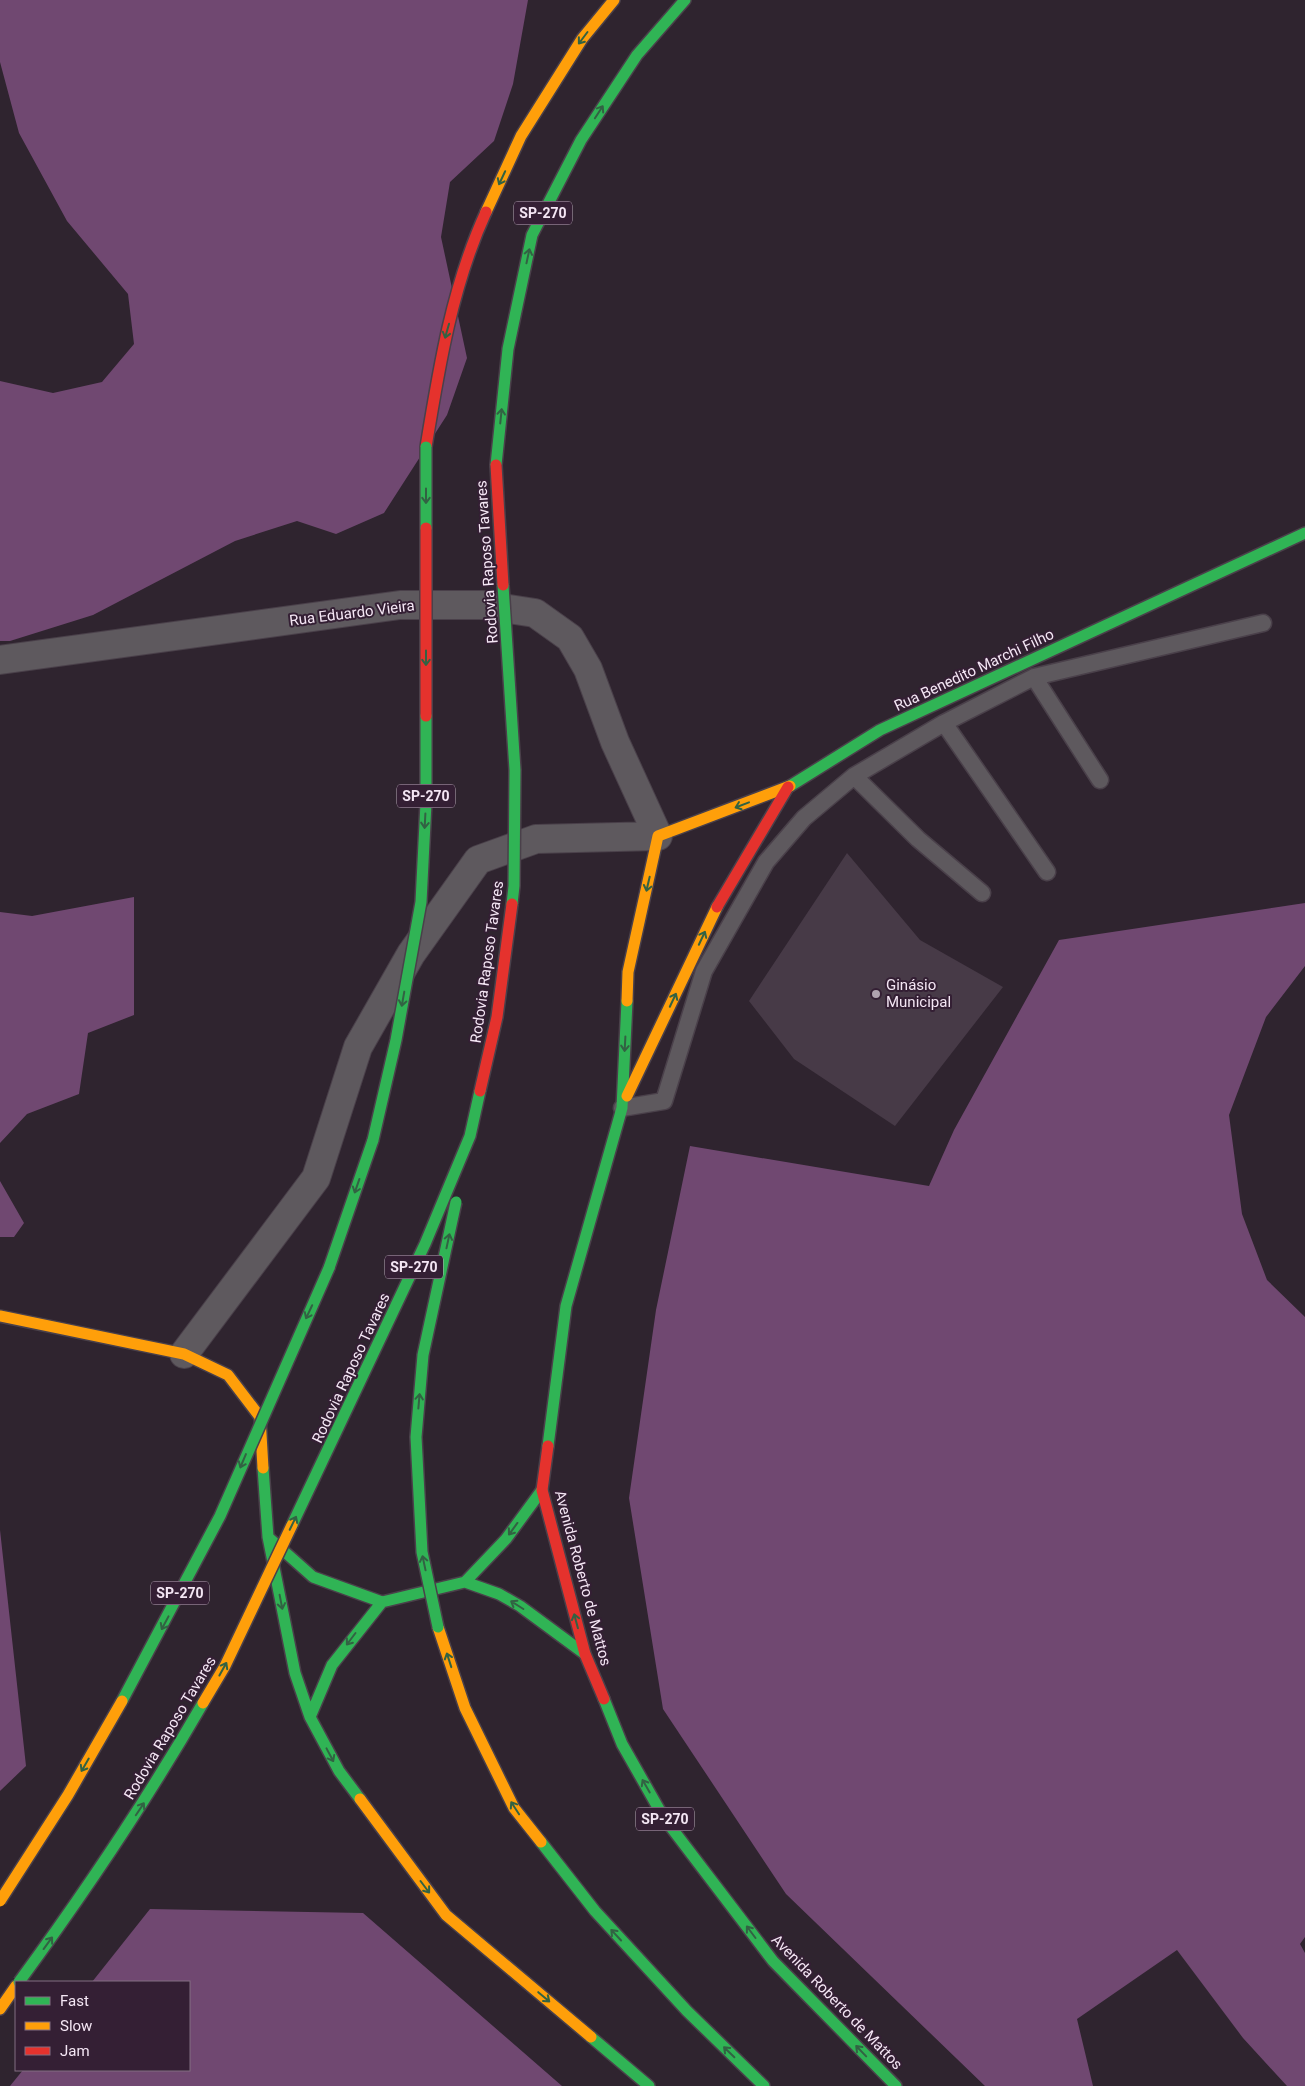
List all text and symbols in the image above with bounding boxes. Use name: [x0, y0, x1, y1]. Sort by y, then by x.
one-way arrow: [578, 31, 588, 45]
one-way arrow: [595, 105, 605, 119]
one-way arrow: [496, 170, 506, 185]
road number: SP-270: [514, 202, 572, 224]
one-way arrow: [524, 249, 533, 265]
one-way arrow: [442, 322, 452, 338]
one-way arrow: [496, 409, 506, 425]
street label: Rodovia Raposo Tavares: [472, 480, 502, 644]
one-way arrow: [421, 488, 431, 504]
street label: Rua Eduardo Vieira: [288, 596, 416, 630]
street label: Rua Benedito Marchi Filho: [891, 625, 1057, 715]
one-way arrow: [421, 650, 431, 666]
road number: SP-270: [397, 784, 455, 808]
one-way arrow: [735, 801, 750, 810]
one-way arrow: [420, 813, 429, 829]
one-way arrow: [642, 876, 652, 892]
street label: Rodovia Raposo Tavares: [467, 880, 507, 1044]
one-way arrow: [698, 931, 707, 946]
place label: Ginásio Municipal: [886, 976, 951, 1011]
marker: Ginásio Municipal: [870, 988, 882, 1000]
one-way arrow: [398, 991, 408, 1007]
one-way arrow: [668, 993, 678, 1008]
one-way arrow: [620, 1036, 629, 1052]
one-way arrow: [352, 1177, 361, 1193]
one-way arrow: [443, 1233, 453, 1249]
road number: SP-270: [385, 1256, 443, 1278]
street label: Rodovia Raposo Tavares: [308, 1290, 394, 1446]
one-way arrow: [303, 1304, 313, 1319]
one-way arrow: [414, 1393, 424, 1409]
one-way arrow: [238, 1453, 248, 1468]
street label: Avenida Roberto de Mattos: [551, 1488, 615, 1668]
one-way arrow: [289, 1516, 299, 1531]
one-way arrow: [508, 1522, 519, 1535]
one-way arrow: [419, 1555, 428, 1571]
road number: SP-270: [151, 1582, 209, 1605]
one-way arrow: [277, 1593, 286, 1609]
one-way arrow: [510, 1599, 524, 1609]
one-way arrow: [571, 1614, 580, 1630]
one-way arrow: [159, 1615, 169, 1630]
one-way arrow: [346, 1632, 357, 1645]
street label: Rodovia Raposo Tavares: [120, 1653, 220, 1803]
one-way arrow: [444, 1653, 453, 1669]
one-way arrow: [218, 1662, 228, 1677]
one-way arrow: [325, 1748, 335, 1763]
one-way arrow: [80, 1757, 90, 1771]
one-way arrow: [641, 1779, 651, 1794]
one-way arrow: [510, 1801, 520, 1815]
one-way arrow: [135, 1802, 145, 1816]
road number: SP-270: [636, 1808, 694, 1830]
one-way arrow: [420, 1880, 430, 1894]
one-way arrow: [746, 1926, 757, 1939]
one-way arrow: [610, 1929, 622, 1941]
street label: Avenida Roberto de Mattos: [768, 1931, 906, 2073]
one-way arrow: [43, 1936, 53, 1950]
legend: [15, 1981, 190, 2071]
one-way arrow: [537, 1991, 550, 2003]
text: Fast: [60, 1992, 89, 2010]
text: Slow: [60, 2017, 92, 2035]
text: Jam: [60, 2042, 90, 2060]
one-way arrow: [723, 2046, 735, 2058]
one-way arrow: [856, 2046, 868, 2058]

